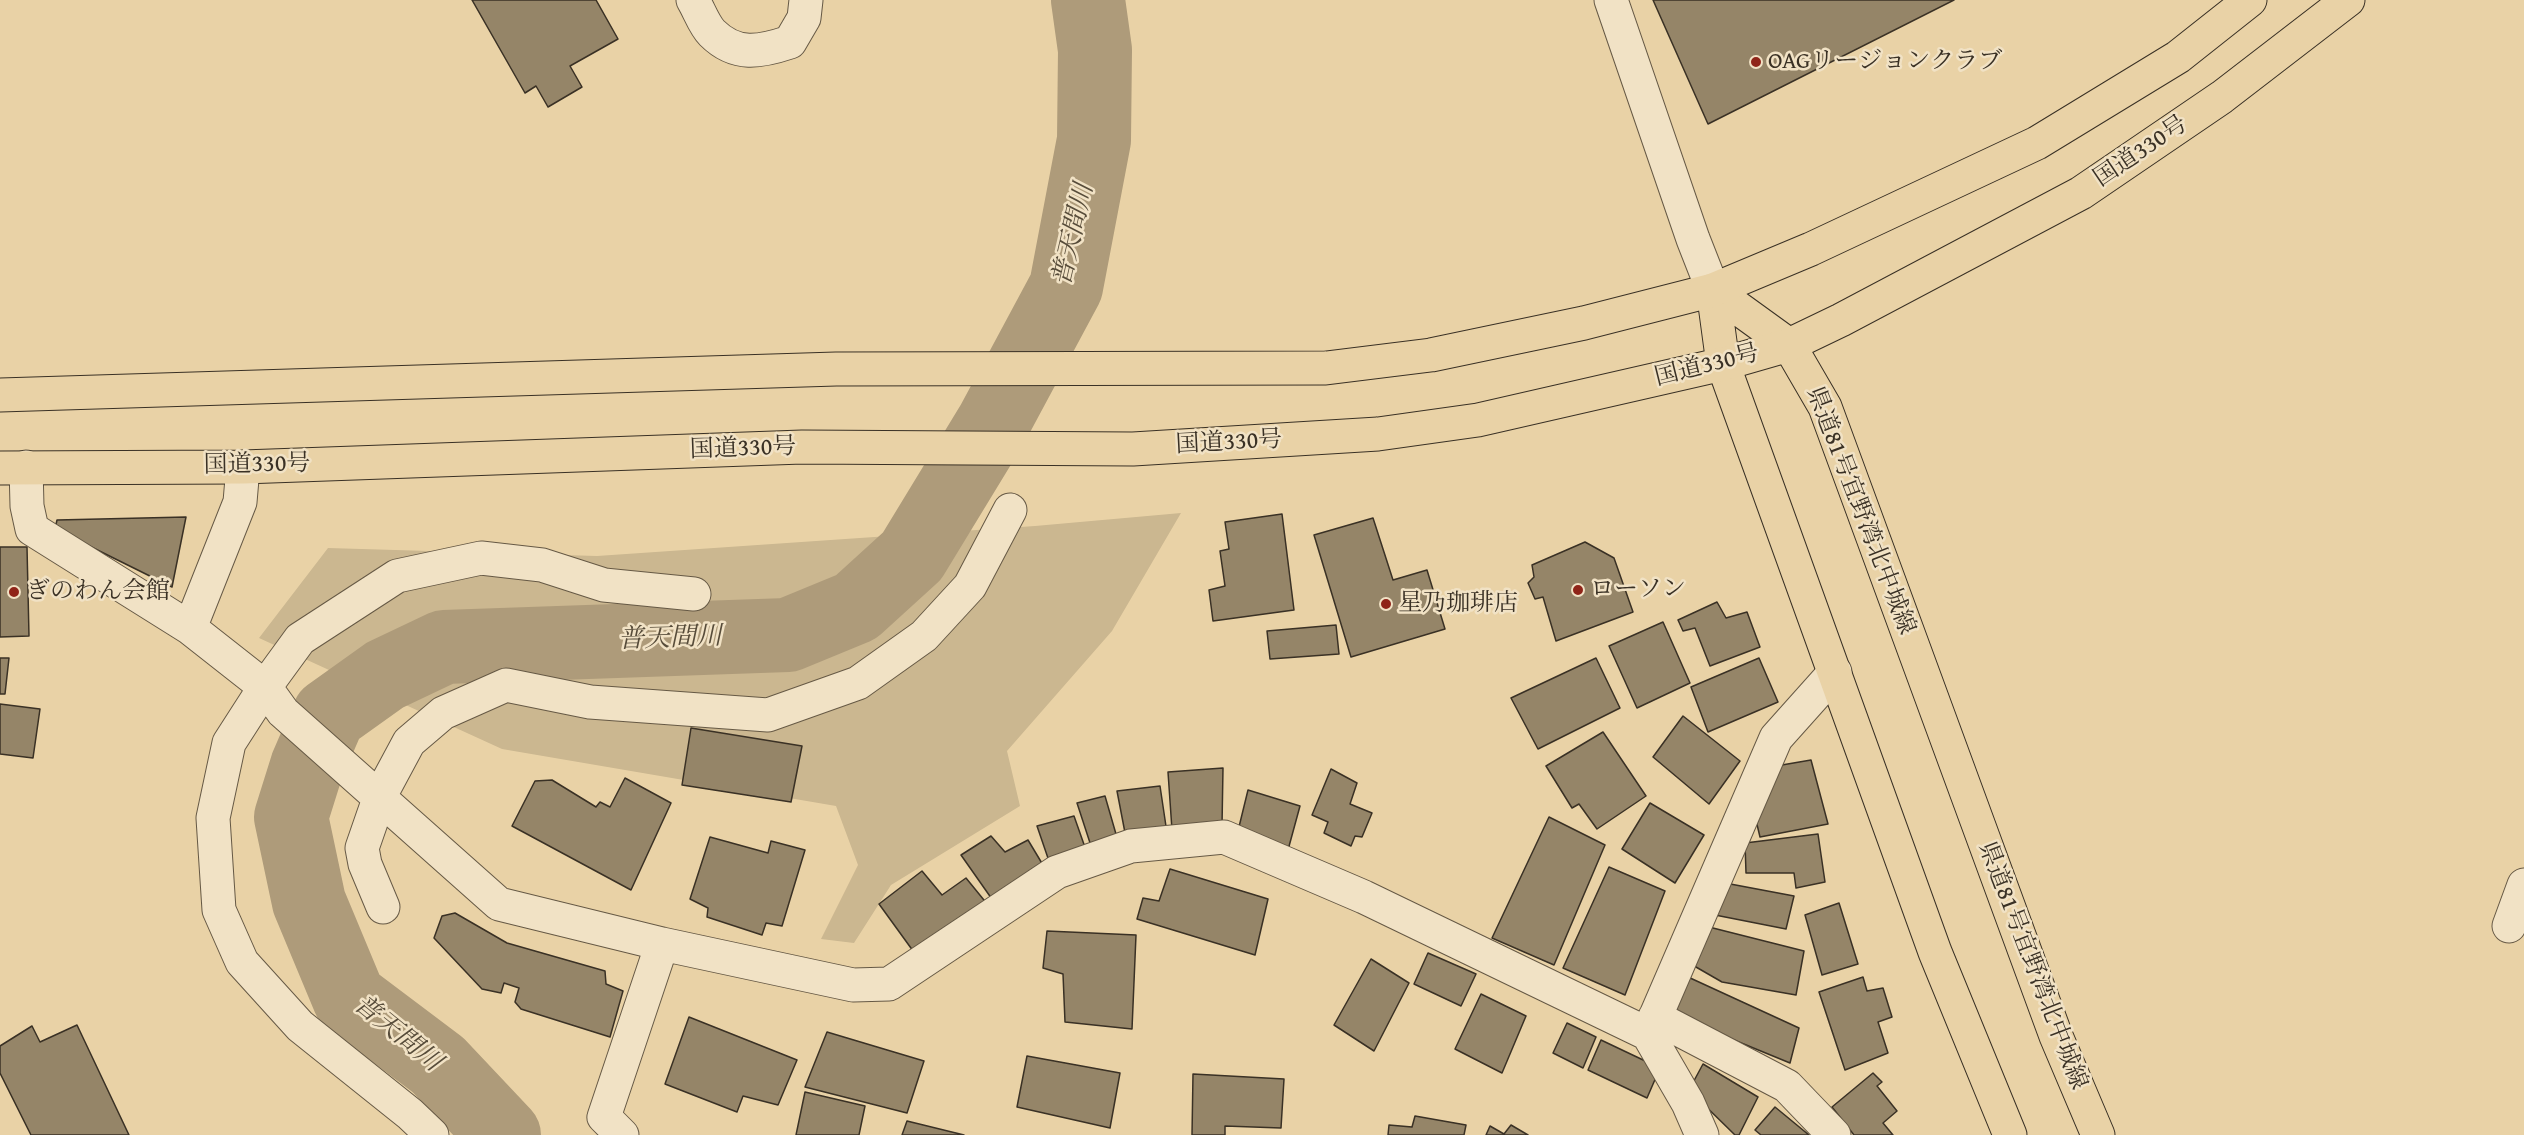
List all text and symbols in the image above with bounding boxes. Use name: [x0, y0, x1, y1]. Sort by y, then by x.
place label: OAGリージョンクラブ: [1768, 48, 2002, 76]
marker: OAGリージョンクラブ: [1749, 55, 1763, 69]
street label: 国道330号: [2089, 110, 2193, 194]
water label: 普天間川: [1047, 181, 1101, 289]
street label: 国道330号: [1652, 339, 1762, 393]
street label: 県道81号宜野湾北中城線: [1799, 383, 1921, 639]
street label: 国道330号: [1175, 426, 1283, 460]
street label: 国道330号: [689, 433, 797, 465]
street label: 国道330号: [203, 450, 311, 480]
place label: ローソン: [1590, 576, 1686, 604]
place label: ぎのわん会館: [26, 578, 170, 606]
marker: ローソン: [1571, 583, 1585, 597]
marker: ぎのわん会館: [7, 585, 21, 599]
place label: 星乃珈琲店: [1398, 590, 1518, 618]
marker: 星乃珈琲店: [1379, 597, 1393, 611]
water label: 普天間川: [617, 622, 723, 656]
street label: 県道81号宜野湾北中城線: [1971, 838, 2093, 1094]
water label: 普天間川: [347, 989, 447, 1079]

